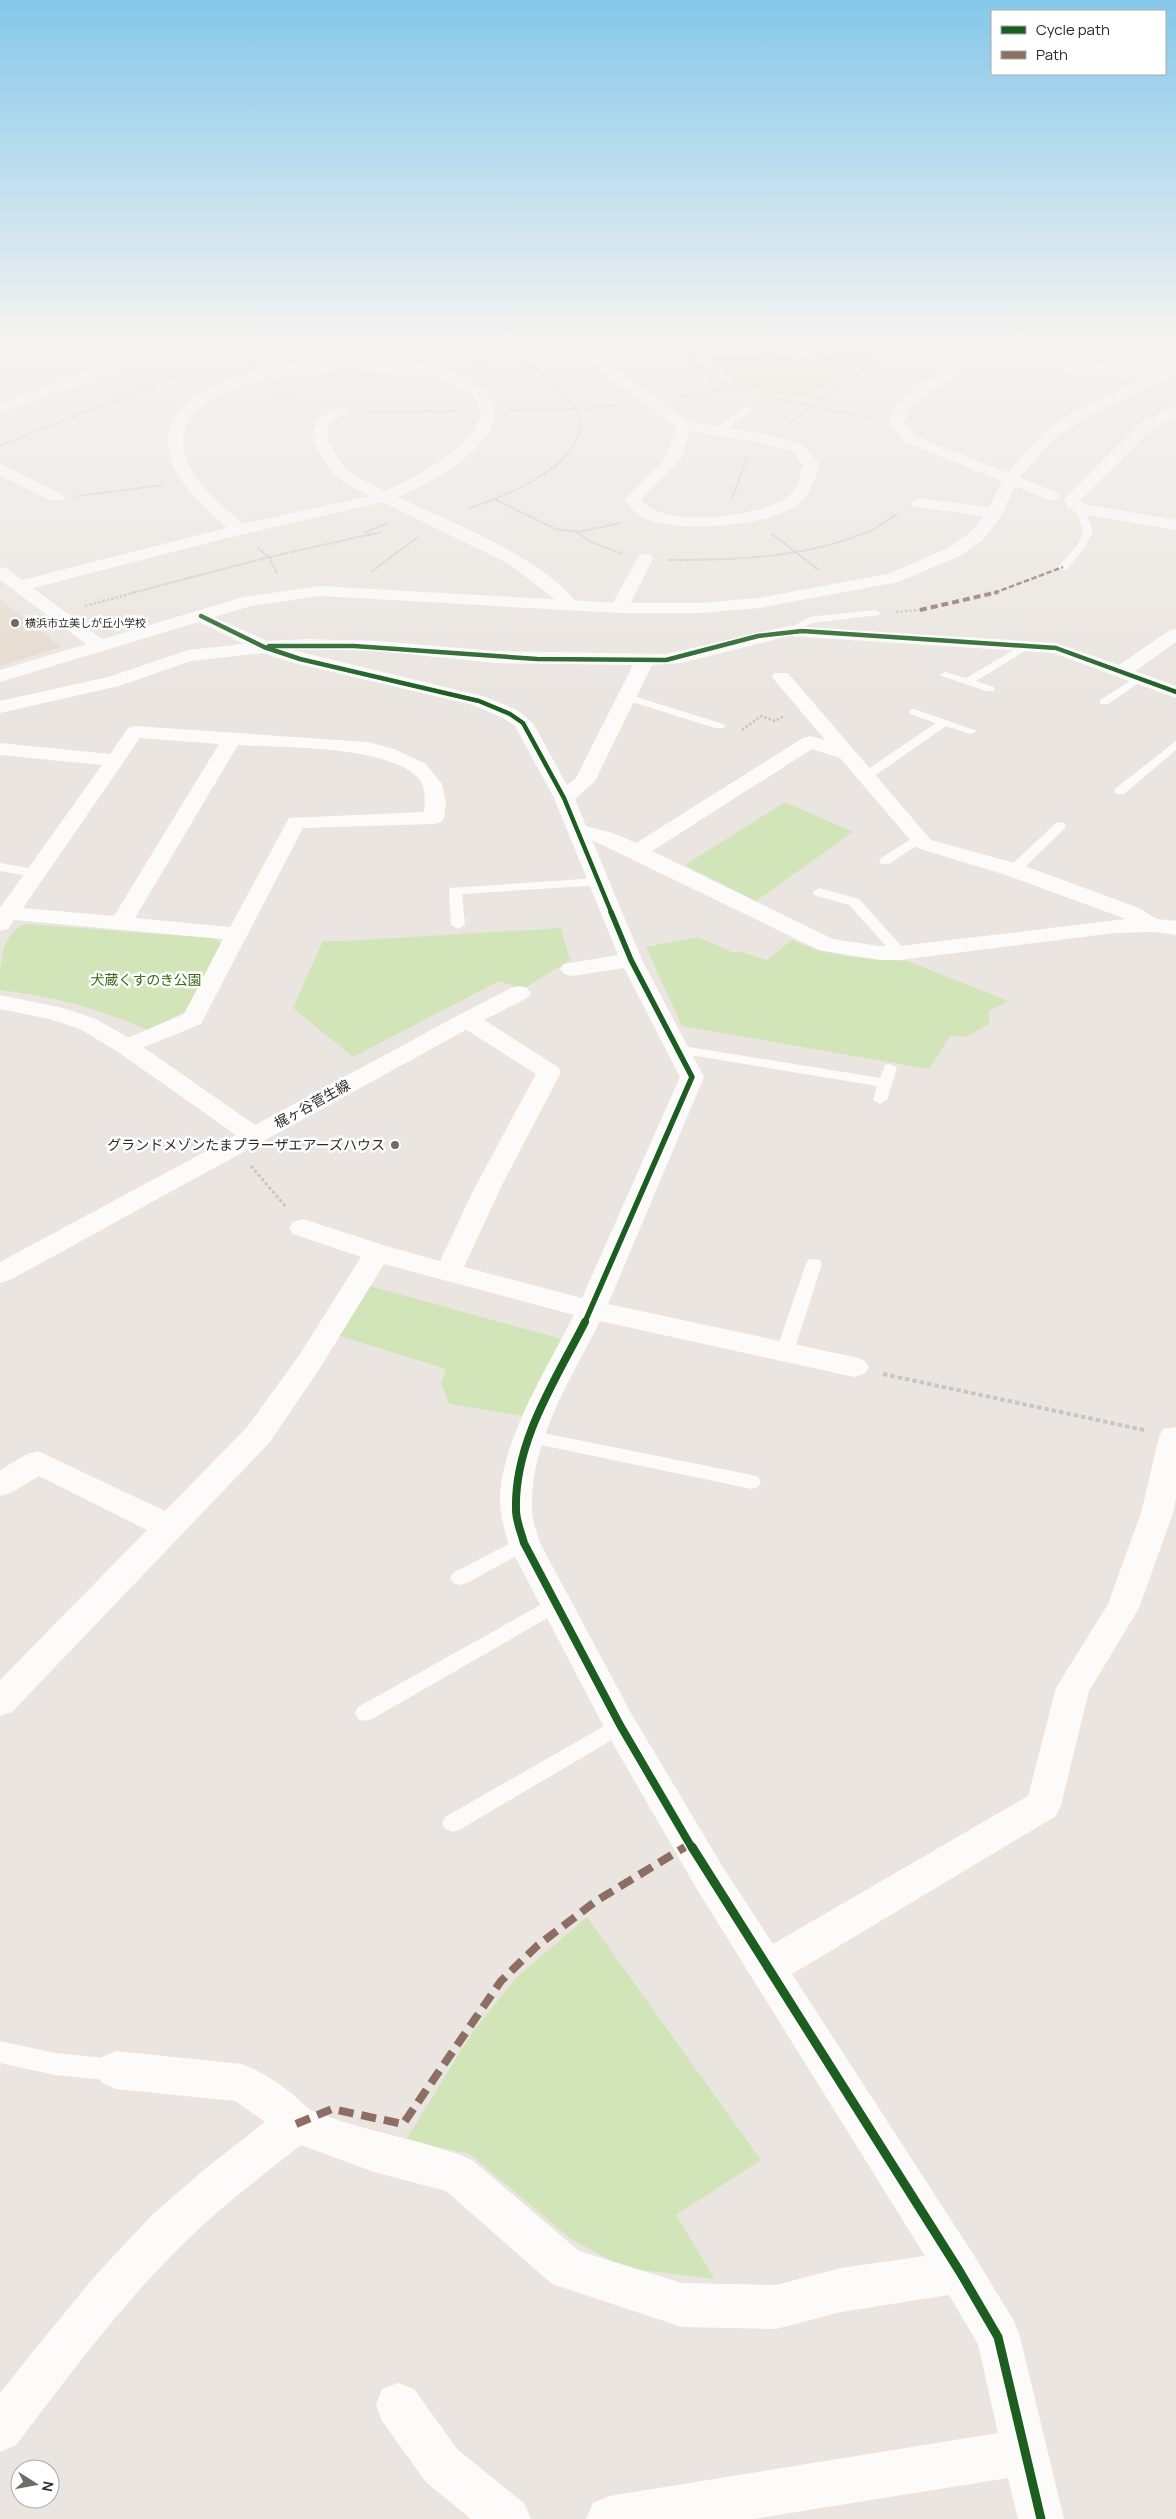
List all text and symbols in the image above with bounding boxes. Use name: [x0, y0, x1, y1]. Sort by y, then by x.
legend: [991, 10, 1166, 75]
text: Cycle path: [1036, 19, 1110, 40]
text: Path: [1036, 44, 1068, 65]
place label: 横浜市立美しが丘小学校: [25, 615, 146, 630]
marker: 横浜市立美しが丘小学校: [9, 617, 21, 629]
park label: 犬蔵くすのき公園: [90, 970, 202, 989]
street label: 梶ヶ谷菅生線: [270, 1075, 353, 1132]
place label: グランドメゾンたまプラーザエアーズハウス: [107, 1135, 385, 1154]
marker: グランドメゾンたまプラーザエアーズハウス: [389, 1139, 401, 1151]
north arrow: [10, 2459, 60, 2509]
text: N: [38, 2480, 59, 2493]

